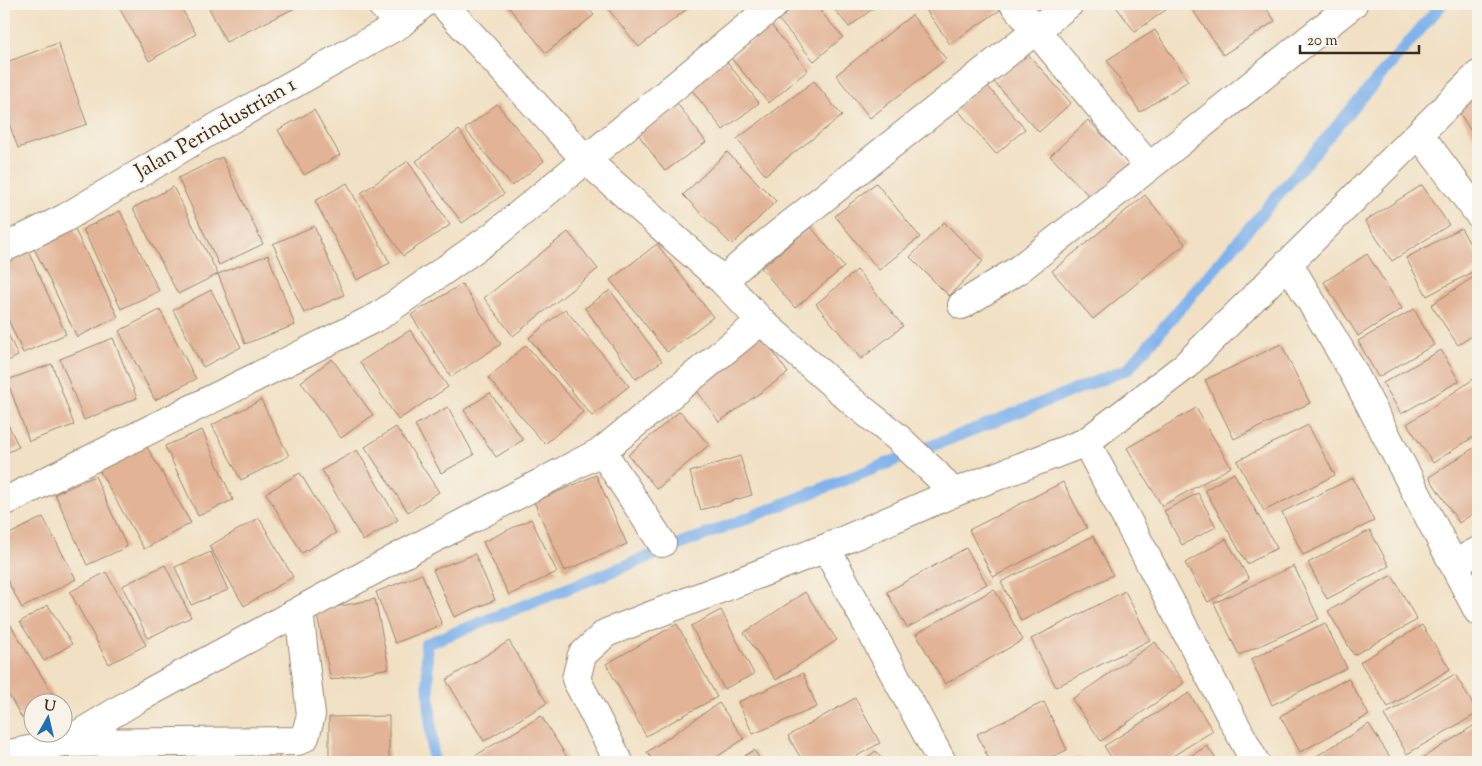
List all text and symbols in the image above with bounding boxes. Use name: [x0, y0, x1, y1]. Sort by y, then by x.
scale bar: [1300, 22, 1418, 54]
text: 20 m: [1307, 31, 1338, 52]
street label: Jalan Perindustrian 1: [129, 71, 302, 188]
north arrow: [22, 694, 72, 744]
text: U: [42, 696, 57, 718]

